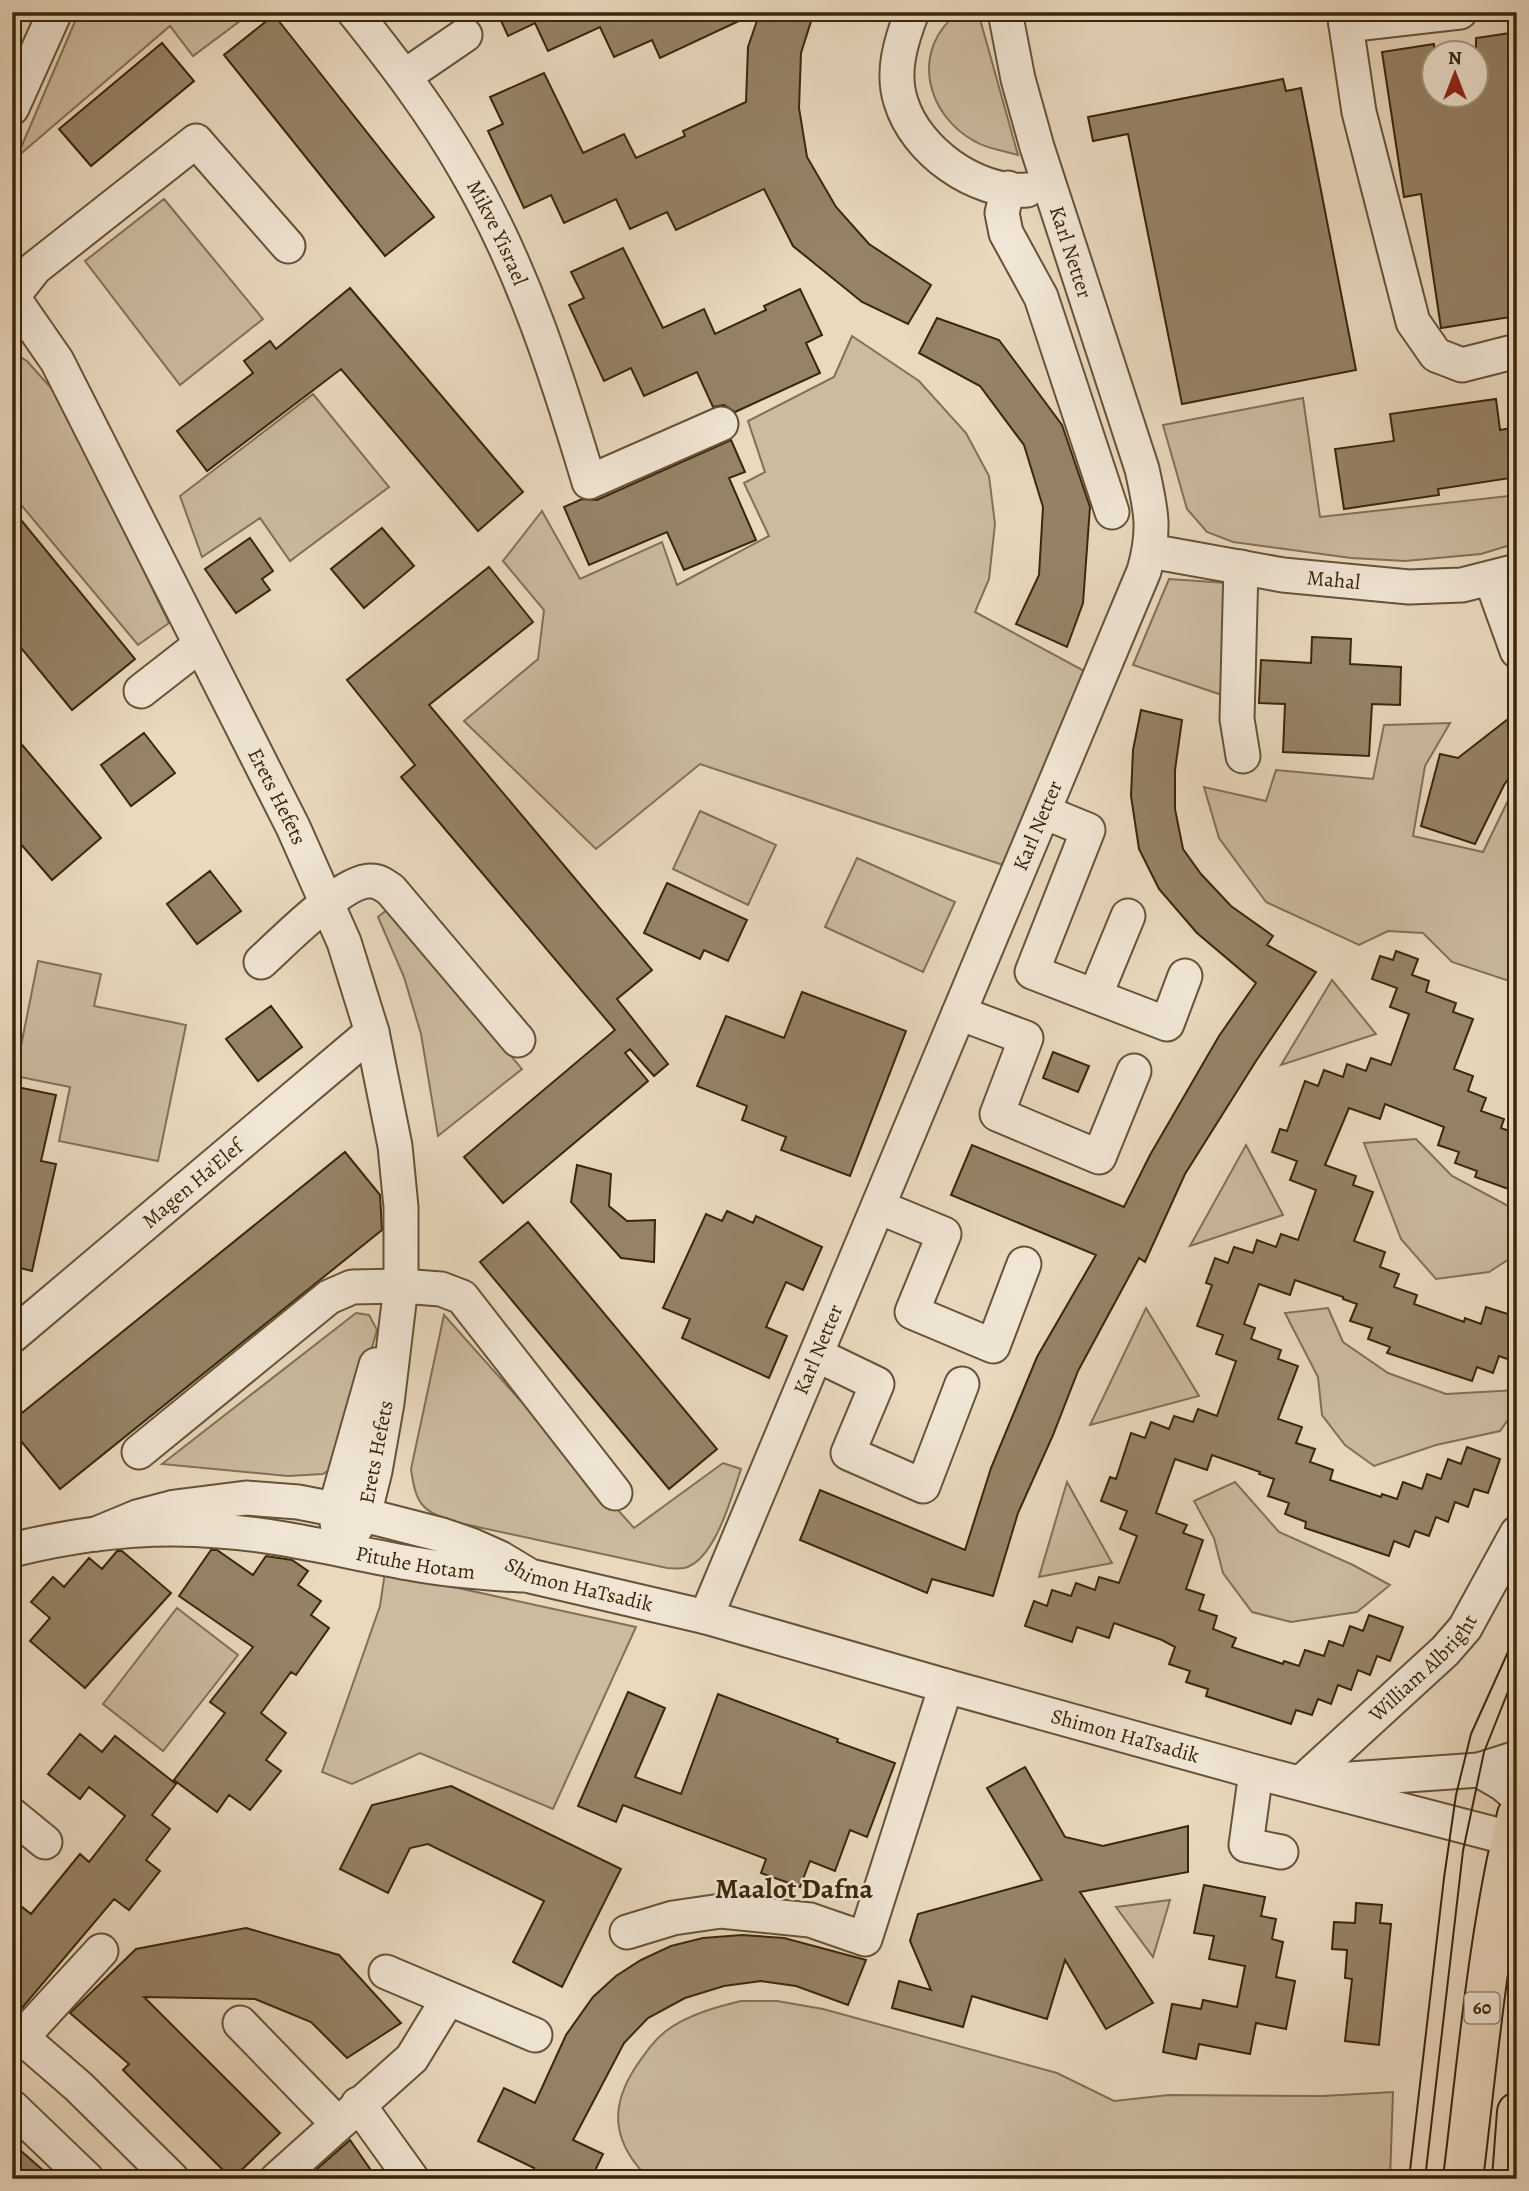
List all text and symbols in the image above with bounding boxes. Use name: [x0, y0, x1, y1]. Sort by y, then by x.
north arrow: [1420, 38, 1490, 108]
text: N: [1448, 45, 1462, 71]
street label: Mikve Yisrael: [460, 175, 534, 289]
street label: Karl Netter: [1043, 202, 1099, 302]
street label: Mahal: [1306, 563, 1362, 596]
street label: Erets Hefets: [241, 743, 313, 849]
street label: Karl Netter: [1006, 776, 1069, 875]
street label: Magen Ha'Elef: [136, 1131, 251, 1234]
street label: Karl Netter: [787, 1300, 849, 1399]
street label: Erets Hefets: [352, 1398, 400, 1506]
street label: Pituhe Hotam: [353, 1539, 476, 1586]
street label: Shimon HaTsadik: [500, 1550, 656, 1618]
street label: William Albright: [1362, 1609, 1484, 1729]
street label: Shimon HaTsadik: [1048, 1702, 1203, 1770]
district label: Maalot Dafna: [715, 1870, 873, 1908]
road number: 60: [1464, 1992, 1500, 2024]

